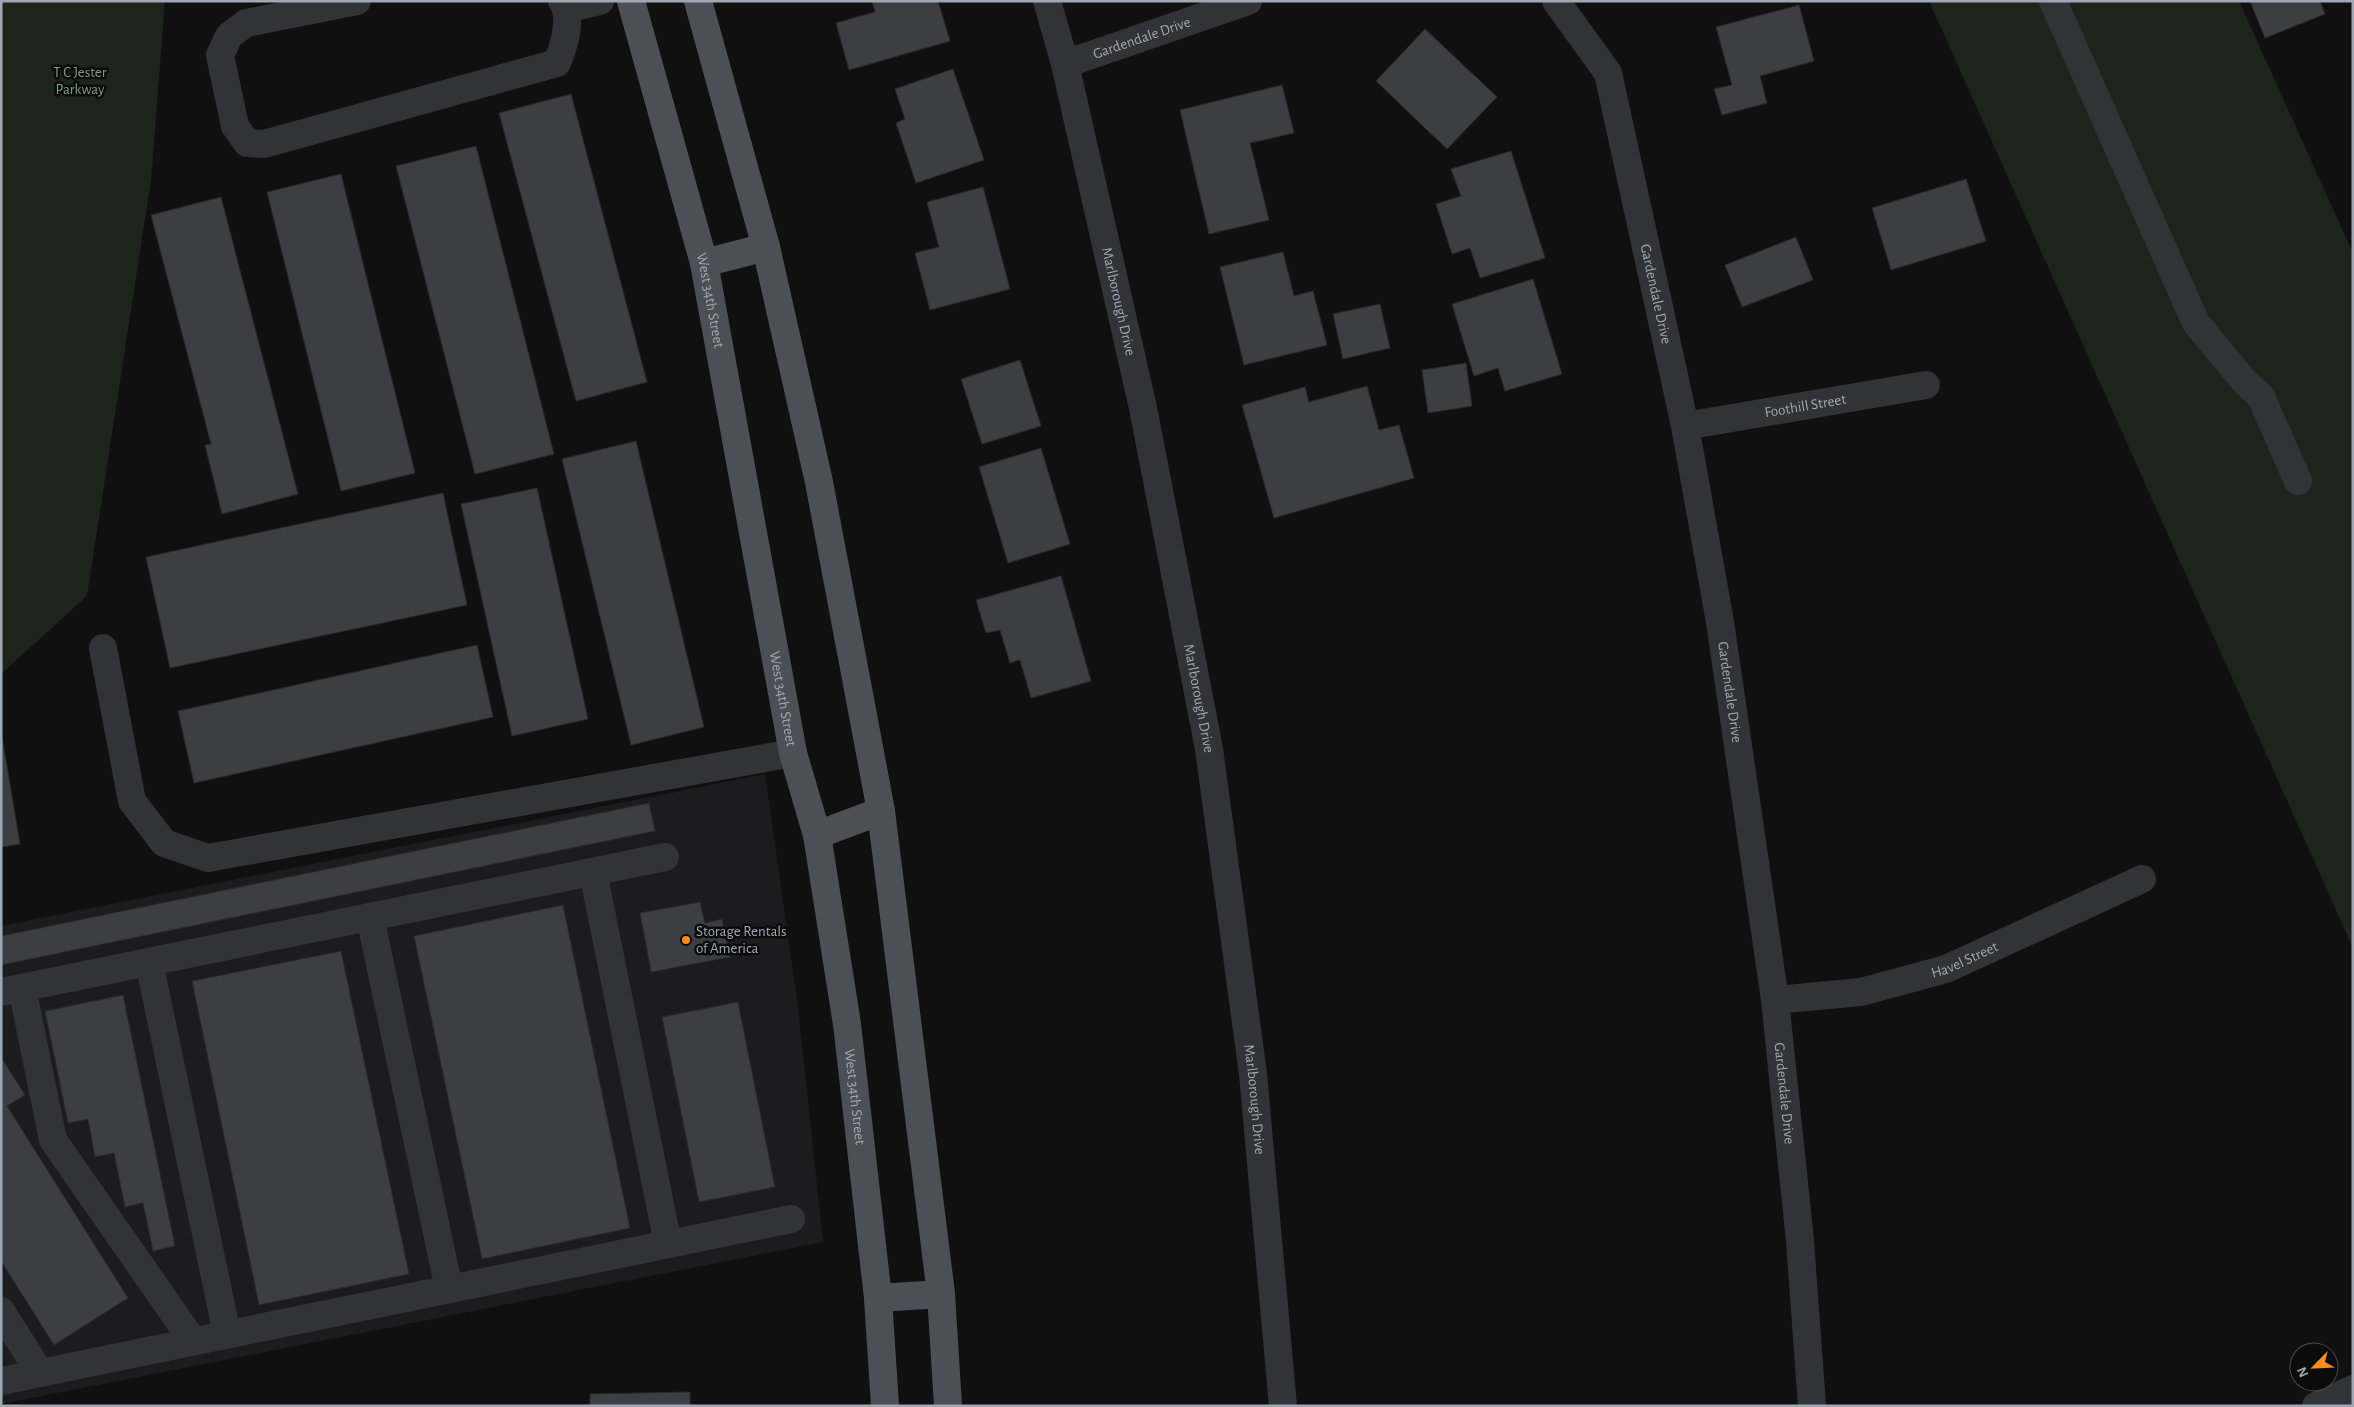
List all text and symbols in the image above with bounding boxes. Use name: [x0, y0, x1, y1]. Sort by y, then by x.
street label: Gardendale Drive: [1091, 14, 1192, 61]
park label: T C Jester Parkway: [53, 65, 107, 97]
street label: Gardendale Drive: [1638, 243, 1674, 346]
street label: Marlborough Drive: [1099, 246, 1138, 357]
street label: West 34th Street: [694, 251, 727, 349]
street label: Foothill Street: [1763, 391, 1847, 420]
street label: Gardendale Drive: [1715, 640, 1745, 744]
street label: Marlborough Drive: [1181, 643, 1217, 754]
street label: West 34th Street: [767, 650, 799, 748]
place label: Storage Rentals of America: [696, 924, 787, 956]
marker: Storage Rentals of America: [680, 934, 692, 946]
street label: Havel Street: [1929, 939, 2000, 980]
street label: Gardendale Drive: [1772, 1042, 1797, 1145]
street label: Marlborough Drive: [1242, 1043, 1268, 1155]
street label: West 34th Street: [842, 1048, 868, 1146]
north arrow: [2289, 1342, 2339, 1392]
text: N: [2295, 1365, 2311, 1379]

